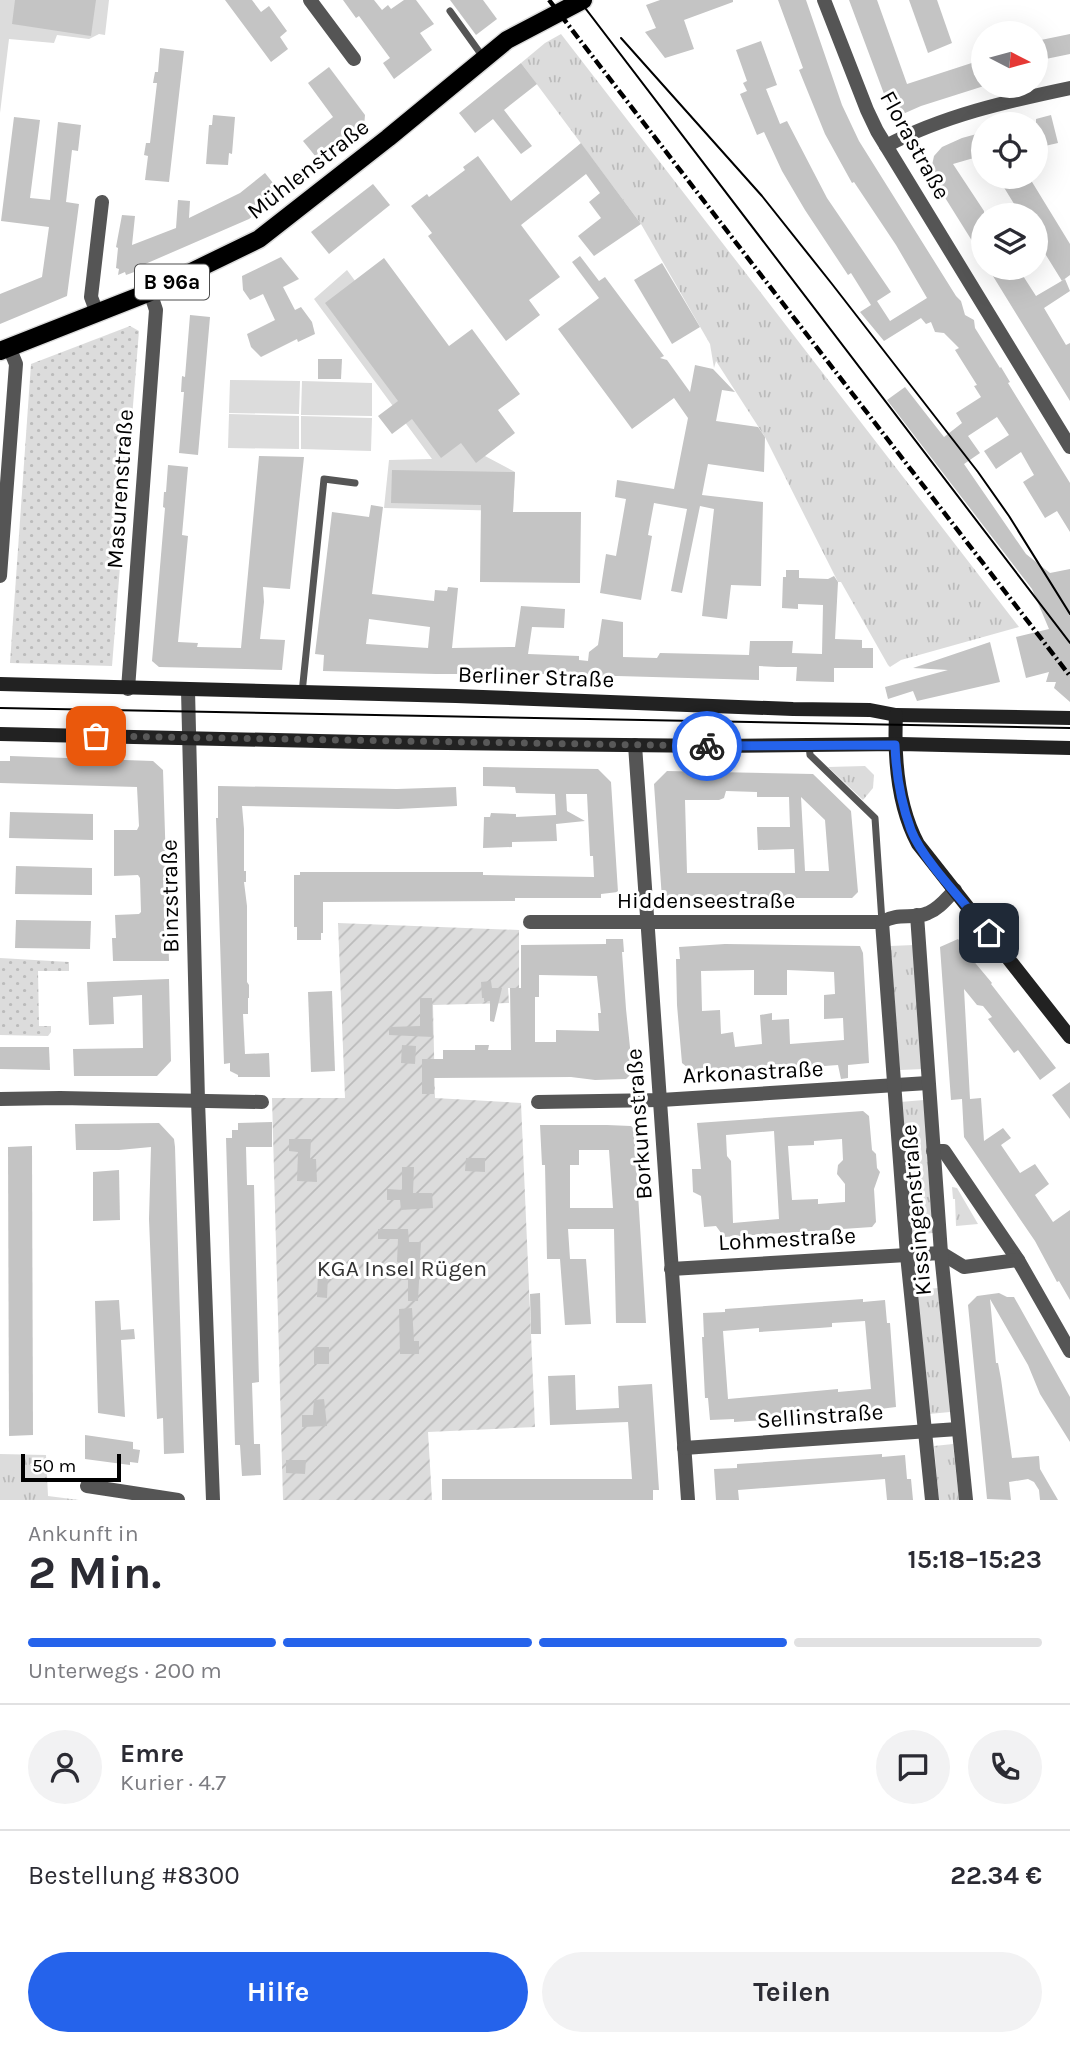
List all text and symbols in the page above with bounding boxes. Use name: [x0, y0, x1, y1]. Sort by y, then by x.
north arrow: [971, 21, 1048, 98]
map controls: [971, 21, 1048, 280]
street label: Florastraße: [874, 86, 956, 204]
button: locate: [971, 112, 1048, 189]
street label: Mühlenstraße: [242, 113, 374, 225]
button: layers: [971, 203, 1048, 280]
road number: B 96a: [135, 264, 209, 300]
street label: Masurenstraße: [101, 408, 139, 570]
street label: Berliner Straße: [457, 661, 615, 693]
pin: [66, 706, 126, 766]
courier: [672, 711, 742, 781]
icon: bag: [77, 717, 115, 755]
icon: bike: [688, 727, 726, 765]
street label: Binzstraße: [156, 839, 184, 953]
street label: Hiddenseestraße: [617, 887, 795, 914]
pin: [959, 903, 1019, 963]
icon: home: [970, 914, 1008, 952]
street label: Borkumstraße: [620, 1048, 658, 1200]
street label: Arkonastraße: [682, 1055, 824, 1089]
street label: Kissingenstraße: [895, 1123, 937, 1297]
street label: Lohmestraße: [717, 1222, 857, 1256]
park label: KGA Insel Rügen: [317, 1255, 487, 1282]
street label: Sellinstraße: [756, 1398, 884, 1434]
scale bar: [21, 1451, 121, 1483]
text: 50 m: [32, 1455, 76, 1477]
text: Ankunft in: [28, 1520, 139, 1547]
text: 15:18–15:23: [908, 1544, 1042, 1575]
text: 2 Min.: [28, 1546, 161, 1600]
text: Unterwegs · 200 m: [28, 1657, 222, 1684]
button: person: [28, 1730, 102, 1804]
button: chat: [876, 1730, 950, 1804]
button: phone: [968, 1730, 1042, 1804]
text: Emre: [120, 1738, 184, 1769]
text: Kurier · 4.7: [120, 1769, 226, 1796]
text: Bestellung #8300: [28, 1860, 240, 1891]
text: 22.34 €: [950, 1860, 1042, 1891]
button: Hilfe: [28, 1952, 528, 2032]
button: Teilen: [542, 1952, 1042, 2032]

